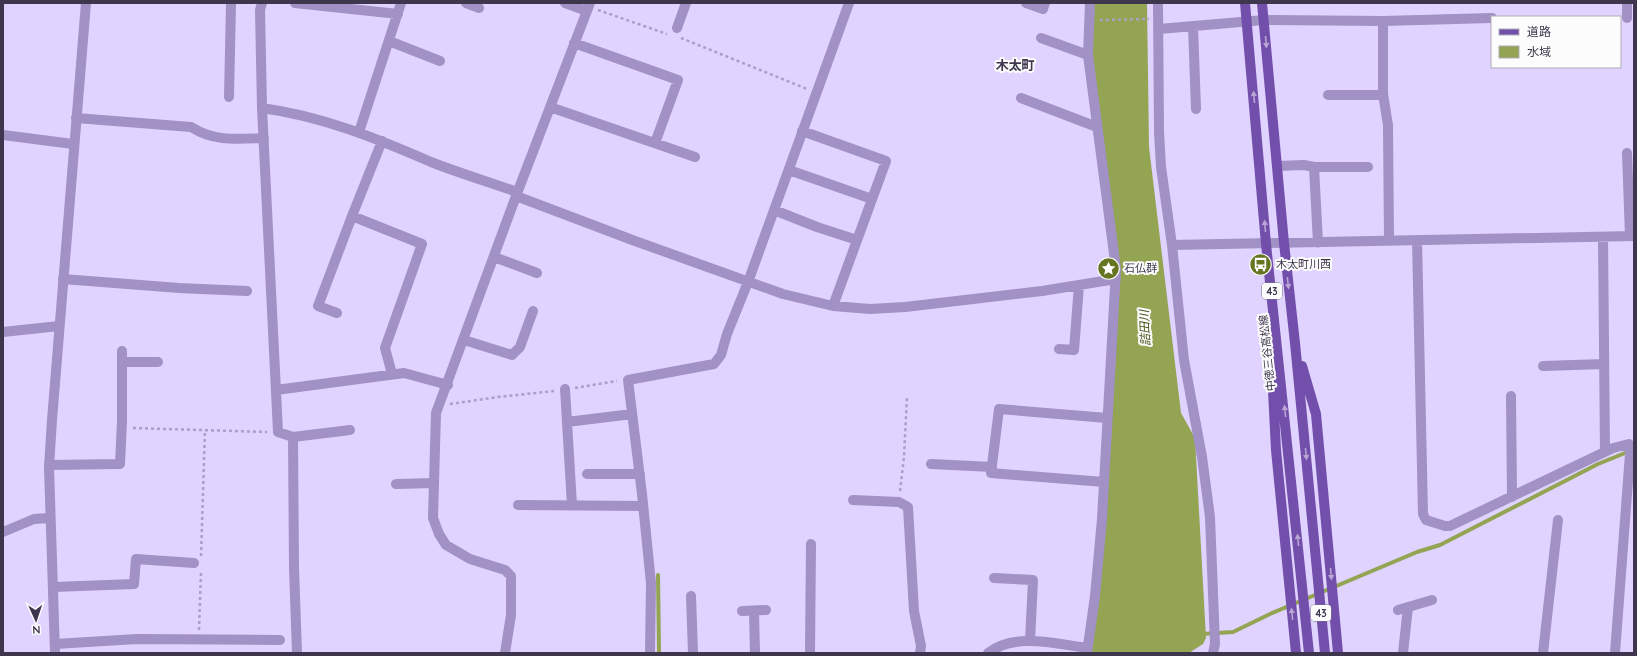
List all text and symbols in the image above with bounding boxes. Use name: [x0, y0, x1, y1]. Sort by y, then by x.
legend: [1491, 16, 1621, 68]
text: 道路: [1527, 24, 1551, 39]
one-way arrow: [1262, 36, 1269, 48]
text: 水域: [1527, 44, 1551, 59]
district label: 木太町: [995, 57, 1035, 73]
one-way arrow: [1250, 91, 1257, 103]
one-way arrow: [1261, 220, 1268, 232]
bus stop icon: 木太町川西: [1248, 251, 1274, 277]
place icon: 石仏群: [1096, 255, 1122, 281]
place label: 木太町川西: [1276, 257, 1331, 271]
place label: 石仏群: [1124, 261, 1157, 275]
one-way arrow: [1285, 277, 1292, 289]
road number: 43: [1262, 283, 1282, 299]
water label: 詰田川: [1136, 308, 1153, 346]
street label: 中徳三谷高松線: [1256, 314, 1278, 392]
one-way arrow: [1282, 405, 1288, 417]
one-way arrow: [1302, 448, 1309, 460]
one-way arrow: [1295, 534, 1301, 546]
one-way arrow: [1327, 568, 1334, 580]
north arrow: [16, 600, 56, 640]
road number: 43: [1311, 605, 1331, 621]
one-way arrow: [1289, 608, 1296, 620]
text: N: [32, 623, 41, 637]

